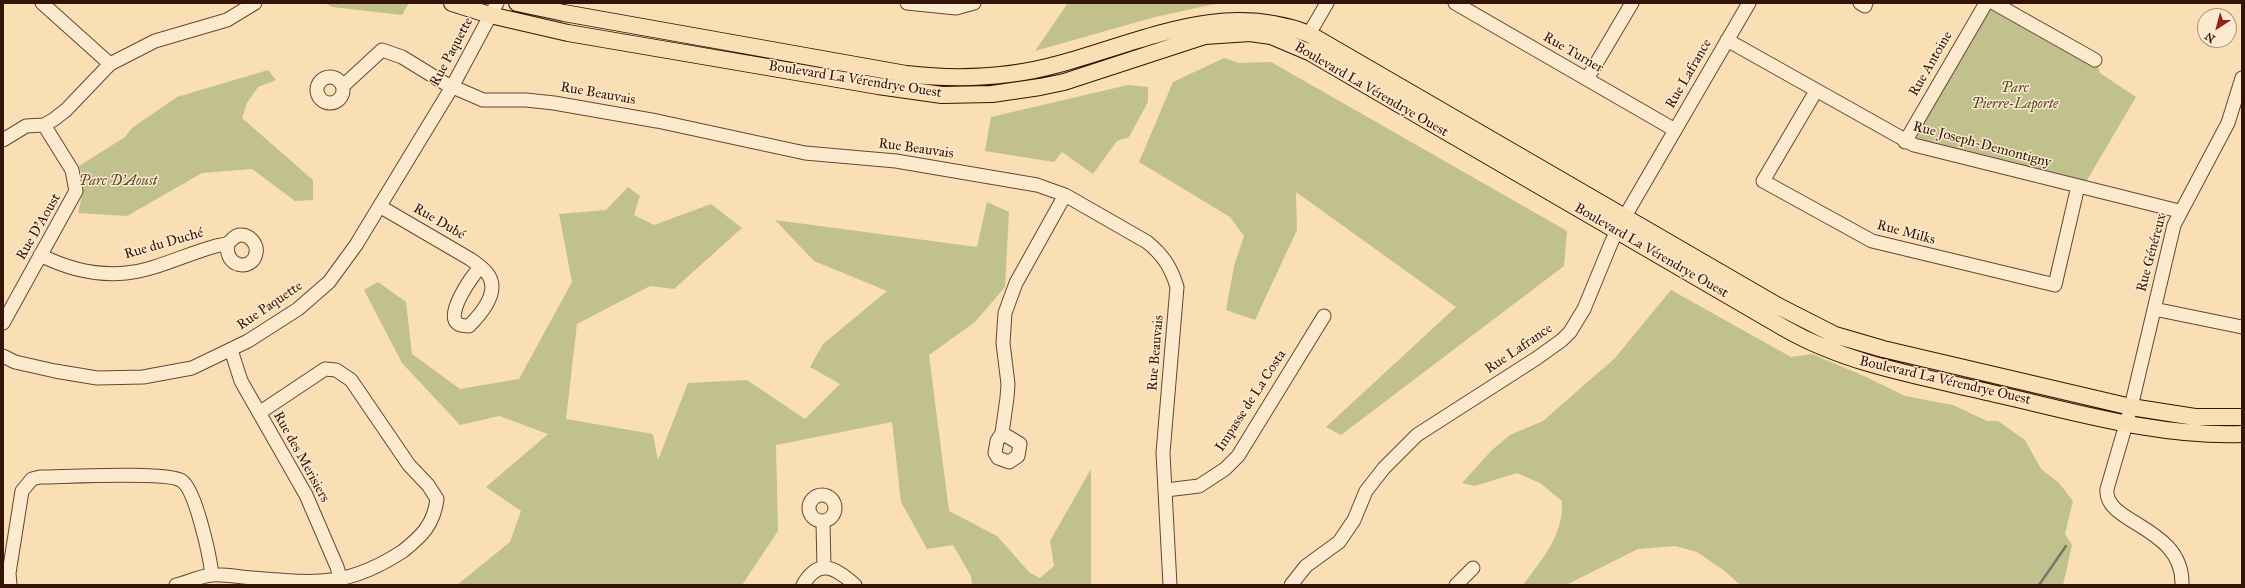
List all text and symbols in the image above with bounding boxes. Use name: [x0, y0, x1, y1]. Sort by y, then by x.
north arrow: [2197, 8, 2237, 48]
street label: Rue Paquette: [427, 15, 477, 89]
street label: Rue Antoine: [1906, 28, 1956, 100]
street label: Rue Turner: [1540, 29, 1606, 77]
text: N: [2203, 29, 2218, 45]
street label: Rue Lafrance: [1662, 36, 1716, 112]
street label: Boulevard La Vérendrye Ouest: [1291, 39, 1451, 141]
street label: Boulevard La Vérendrye Ouest: [767, 58, 943, 102]
street label: Rue Beauvais: [559, 79, 637, 109]
park label: Parc Pierre-Laporte: [1972, 81, 2058, 114]
street label: Rue Joseph-Demontigny: [1911, 118, 2053, 172]
street label: Rue Beauvais: [877, 135, 955, 163]
park label: Parc D'Aoust: [79, 174, 157, 190]
street label: Rue D'Aoust: [13, 191, 65, 263]
street label: Rue Dubé: [410, 200, 468, 244]
street label: Boulevard La Vérendrye Ouest: [1571, 200, 1731, 302]
street label: Rue Généreux: [2134, 212, 2170, 294]
street label: Rue Milks: [1875, 217, 1937, 249]
street label: Rue du Duché: [123, 225, 205, 263]
street label: Rue Paquette: [234, 278, 306, 334]
street label: Rue Beauvais: [1144, 314, 1168, 392]
street label: Rue Lafrance: [1482, 320, 1556, 378]
street label: Impasse de La Costa: [1212, 347, 1290, 455]
street label: Boulevard La Vérendrye Ouest: [1858, 353, 2032, 409]
street label: Rue des Merisiers: [269, 409, 333, 505]

